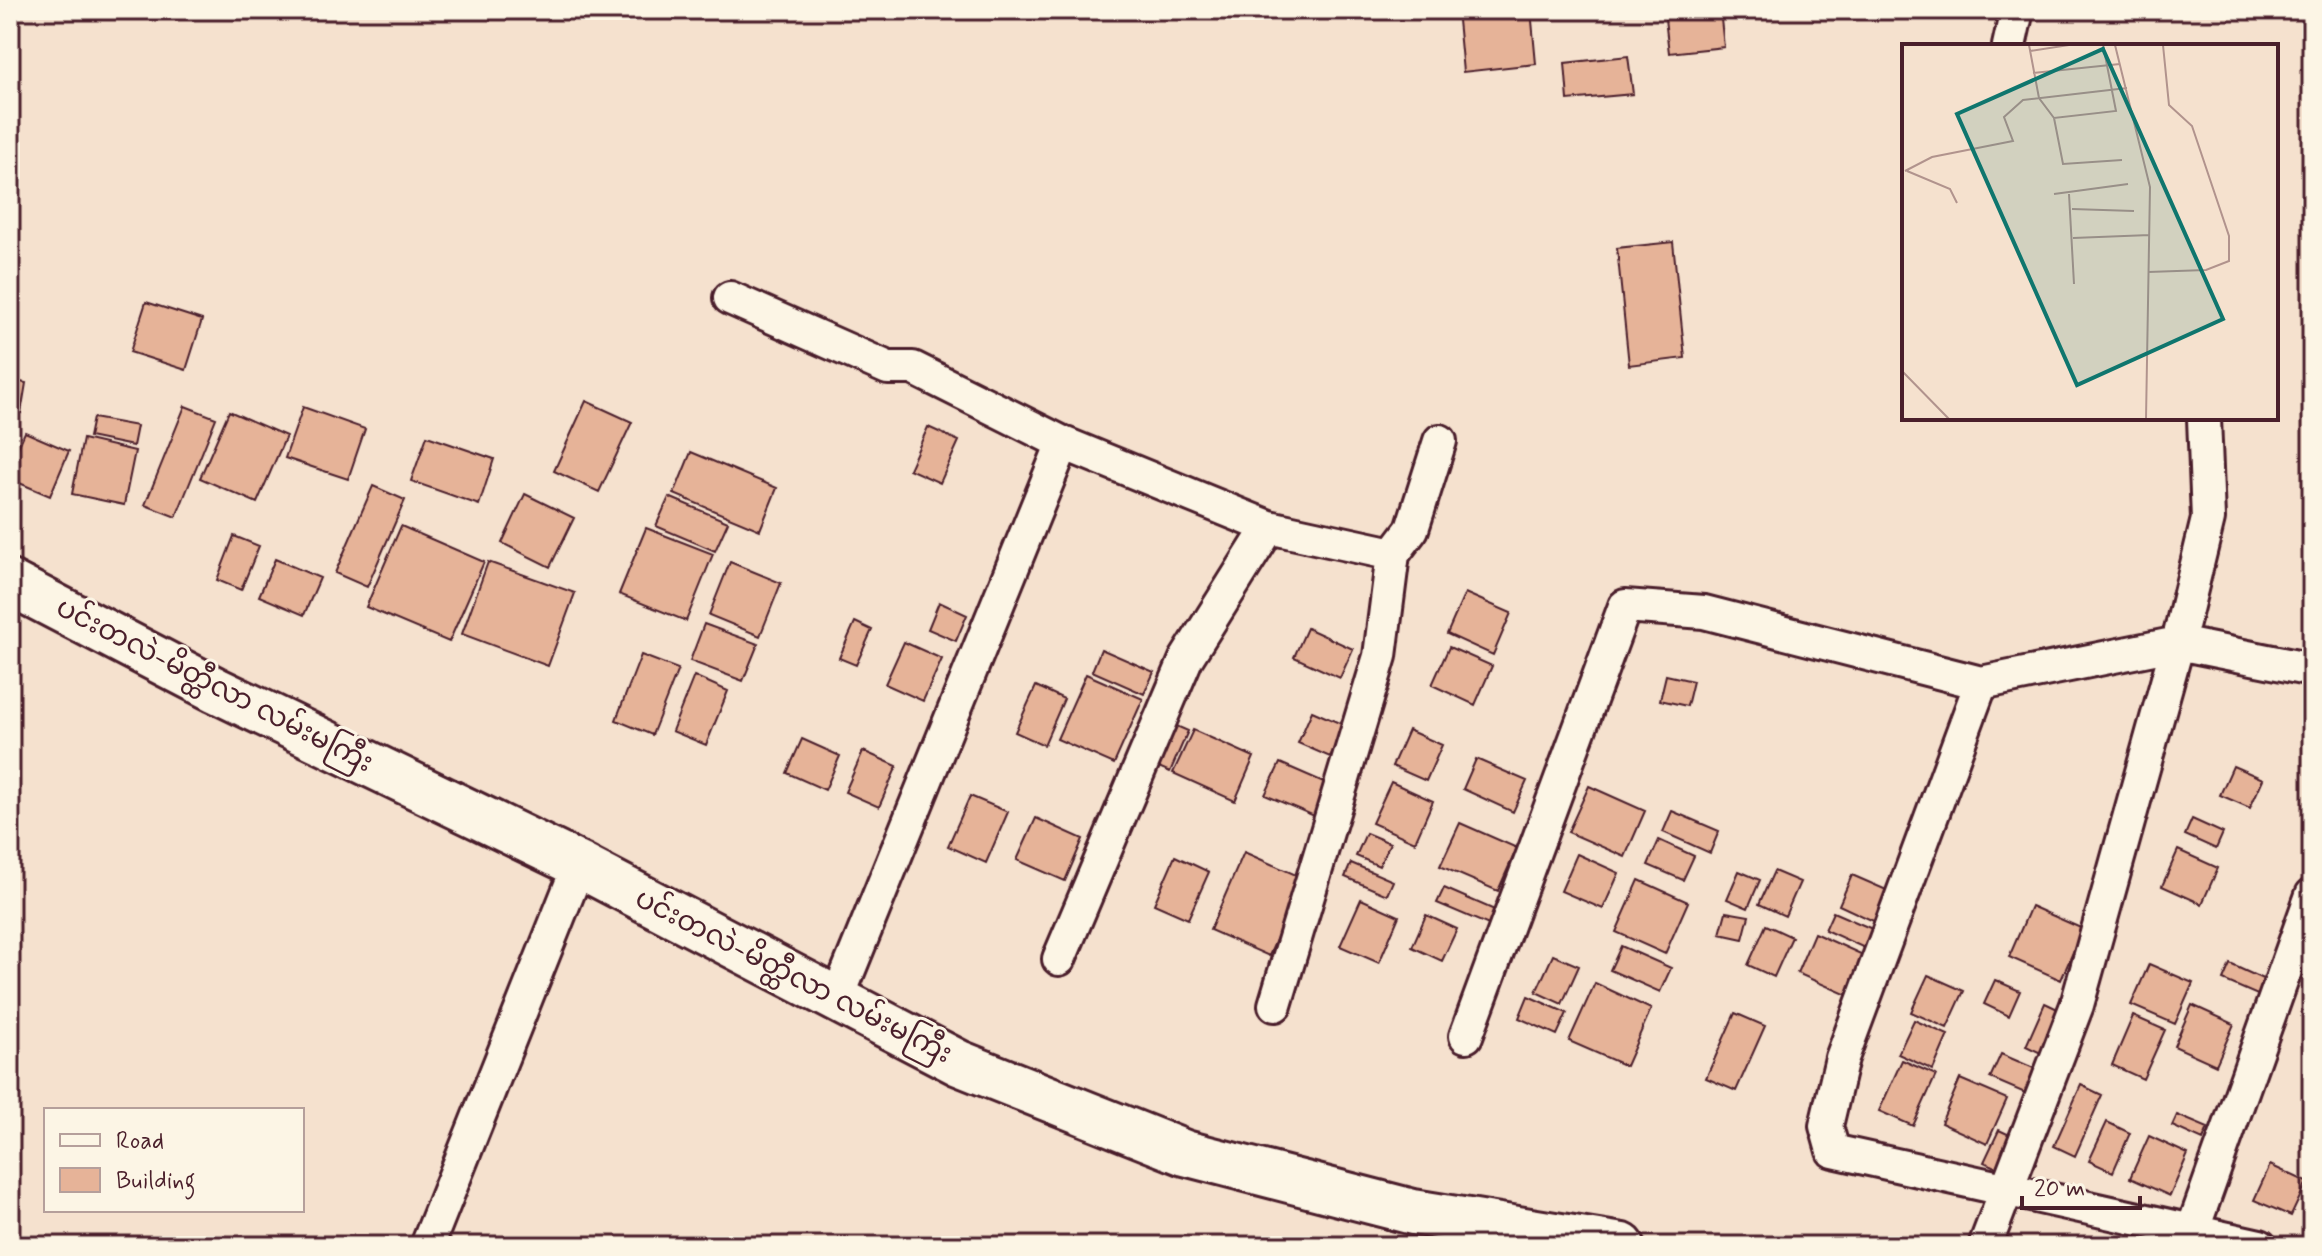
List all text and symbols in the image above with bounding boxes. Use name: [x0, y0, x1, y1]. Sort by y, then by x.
inset map: [1902, 44, 2278, 420]
street label: ပင်းတလဲ-မိတ္ထီလာ လမ်းမကြီး: [48, 588, 380, 784]
street label: ပင်းတလဲ-မိတ္ထီလာ လမ်းမကြီး: [627, 879, 959, 1075]
legend: [44, 1108, 304, 1212]
text: Road: [116, 1126, 164, 1157]
scale bar: [2022, 1160, 2140, 1210]
text: Building: [116, 1166, 196, 1200]
text: 20 m: [2034, 1174, 2085, 1205]

